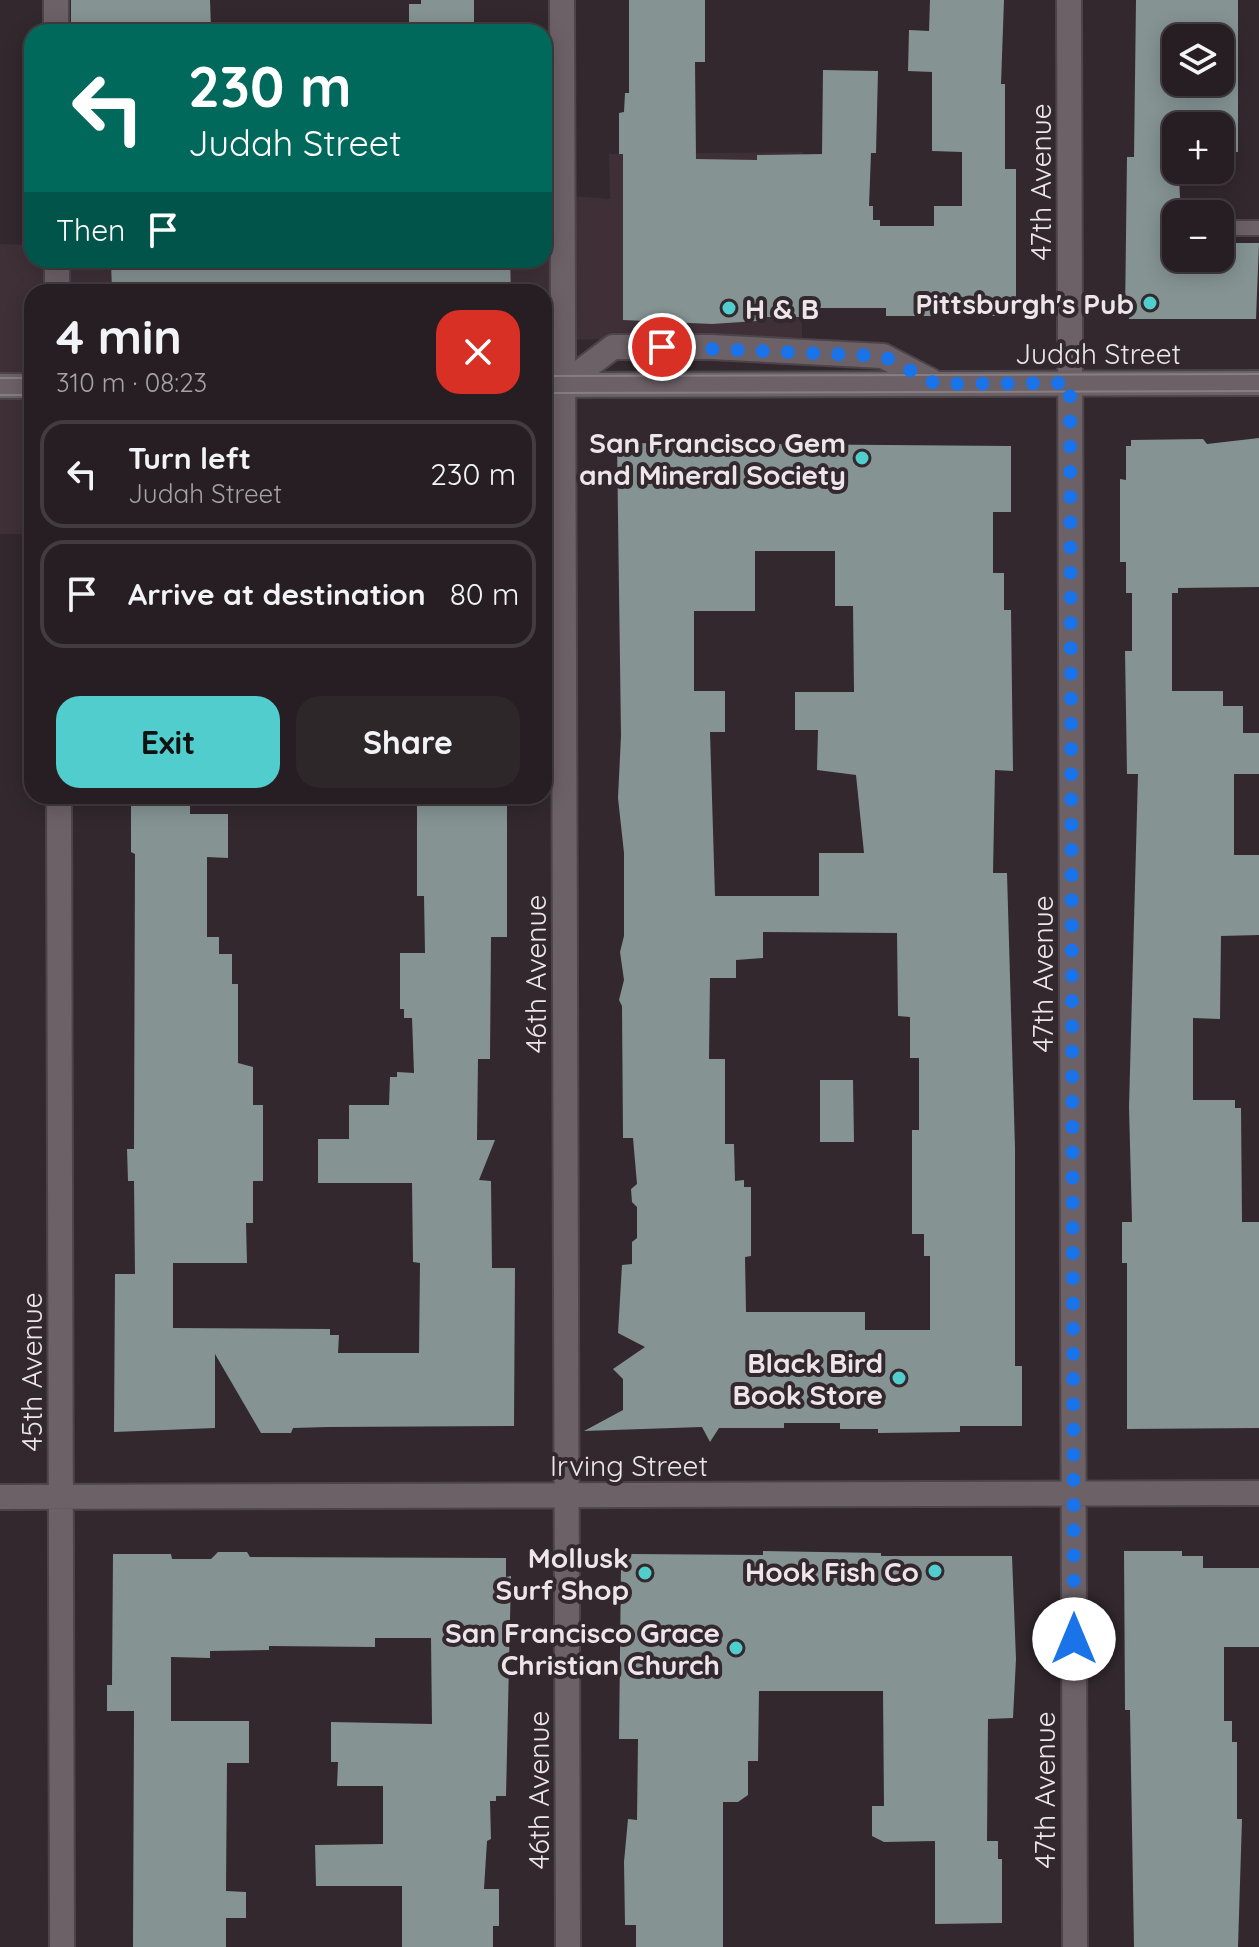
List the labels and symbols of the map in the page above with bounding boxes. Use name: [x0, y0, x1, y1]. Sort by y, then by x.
street label: 47th Avenue: [1023, 103, 1058, 261]
place label: Pittsburgh's Pub: [915, 286, 1134, 321]
place label: H & B: [745, 291, 819, 326]
marker: Pittsburgh's Pub: [1141, 294, 1159, 312]
marker: H & B: [720, 299, 738, 317]
pin: [628, 313, 696, 381]
street label: Judah Street: [1015, 336, 1181, 371]
place label: San Francisco Gem and Mineral Society: [579, 425, 846, 492]
marker: San Francisco Gem and Mineral Society: [853, 449, 871, 467]
street label: 46th Avenue: [518, 895, 553, 1053]
street label: 47th Avenue: [1025, 895, 1060, 1053]
street label: 45th Avenue: [14, 1292, 49, 1452]
place label: Black Bird Book Store: [732, 1345, 883, 1412]
marker: Black Bird Book Store: [890, 1369, 908, 1387]
street label: Irving Street: [550, 1448, 708, 1483]
place label: Mollusk Surf Shop: [495, 1540, 629, 1607]
place label: Hook Fish Co: [745, 1554, 919, 1589]
marker: Hook Fish Co: [926, 1562, 944, 1580]
marker: Mollusk Surf Shop: [636, 1564, 654, 1582]
position arrow: [1032, 1597, 1116, 1681]
place label: San Francisco Grace Christian Church: [445, 1615, 720, 1682]
marker: San Francisco Grace Christian Church: [727, 1639, 745, 1657]
street label: 46th Avenue: [521, 1711, 556, 1869]
street label: 47th Avenue: [1027, 1711, 1062, 1869]

